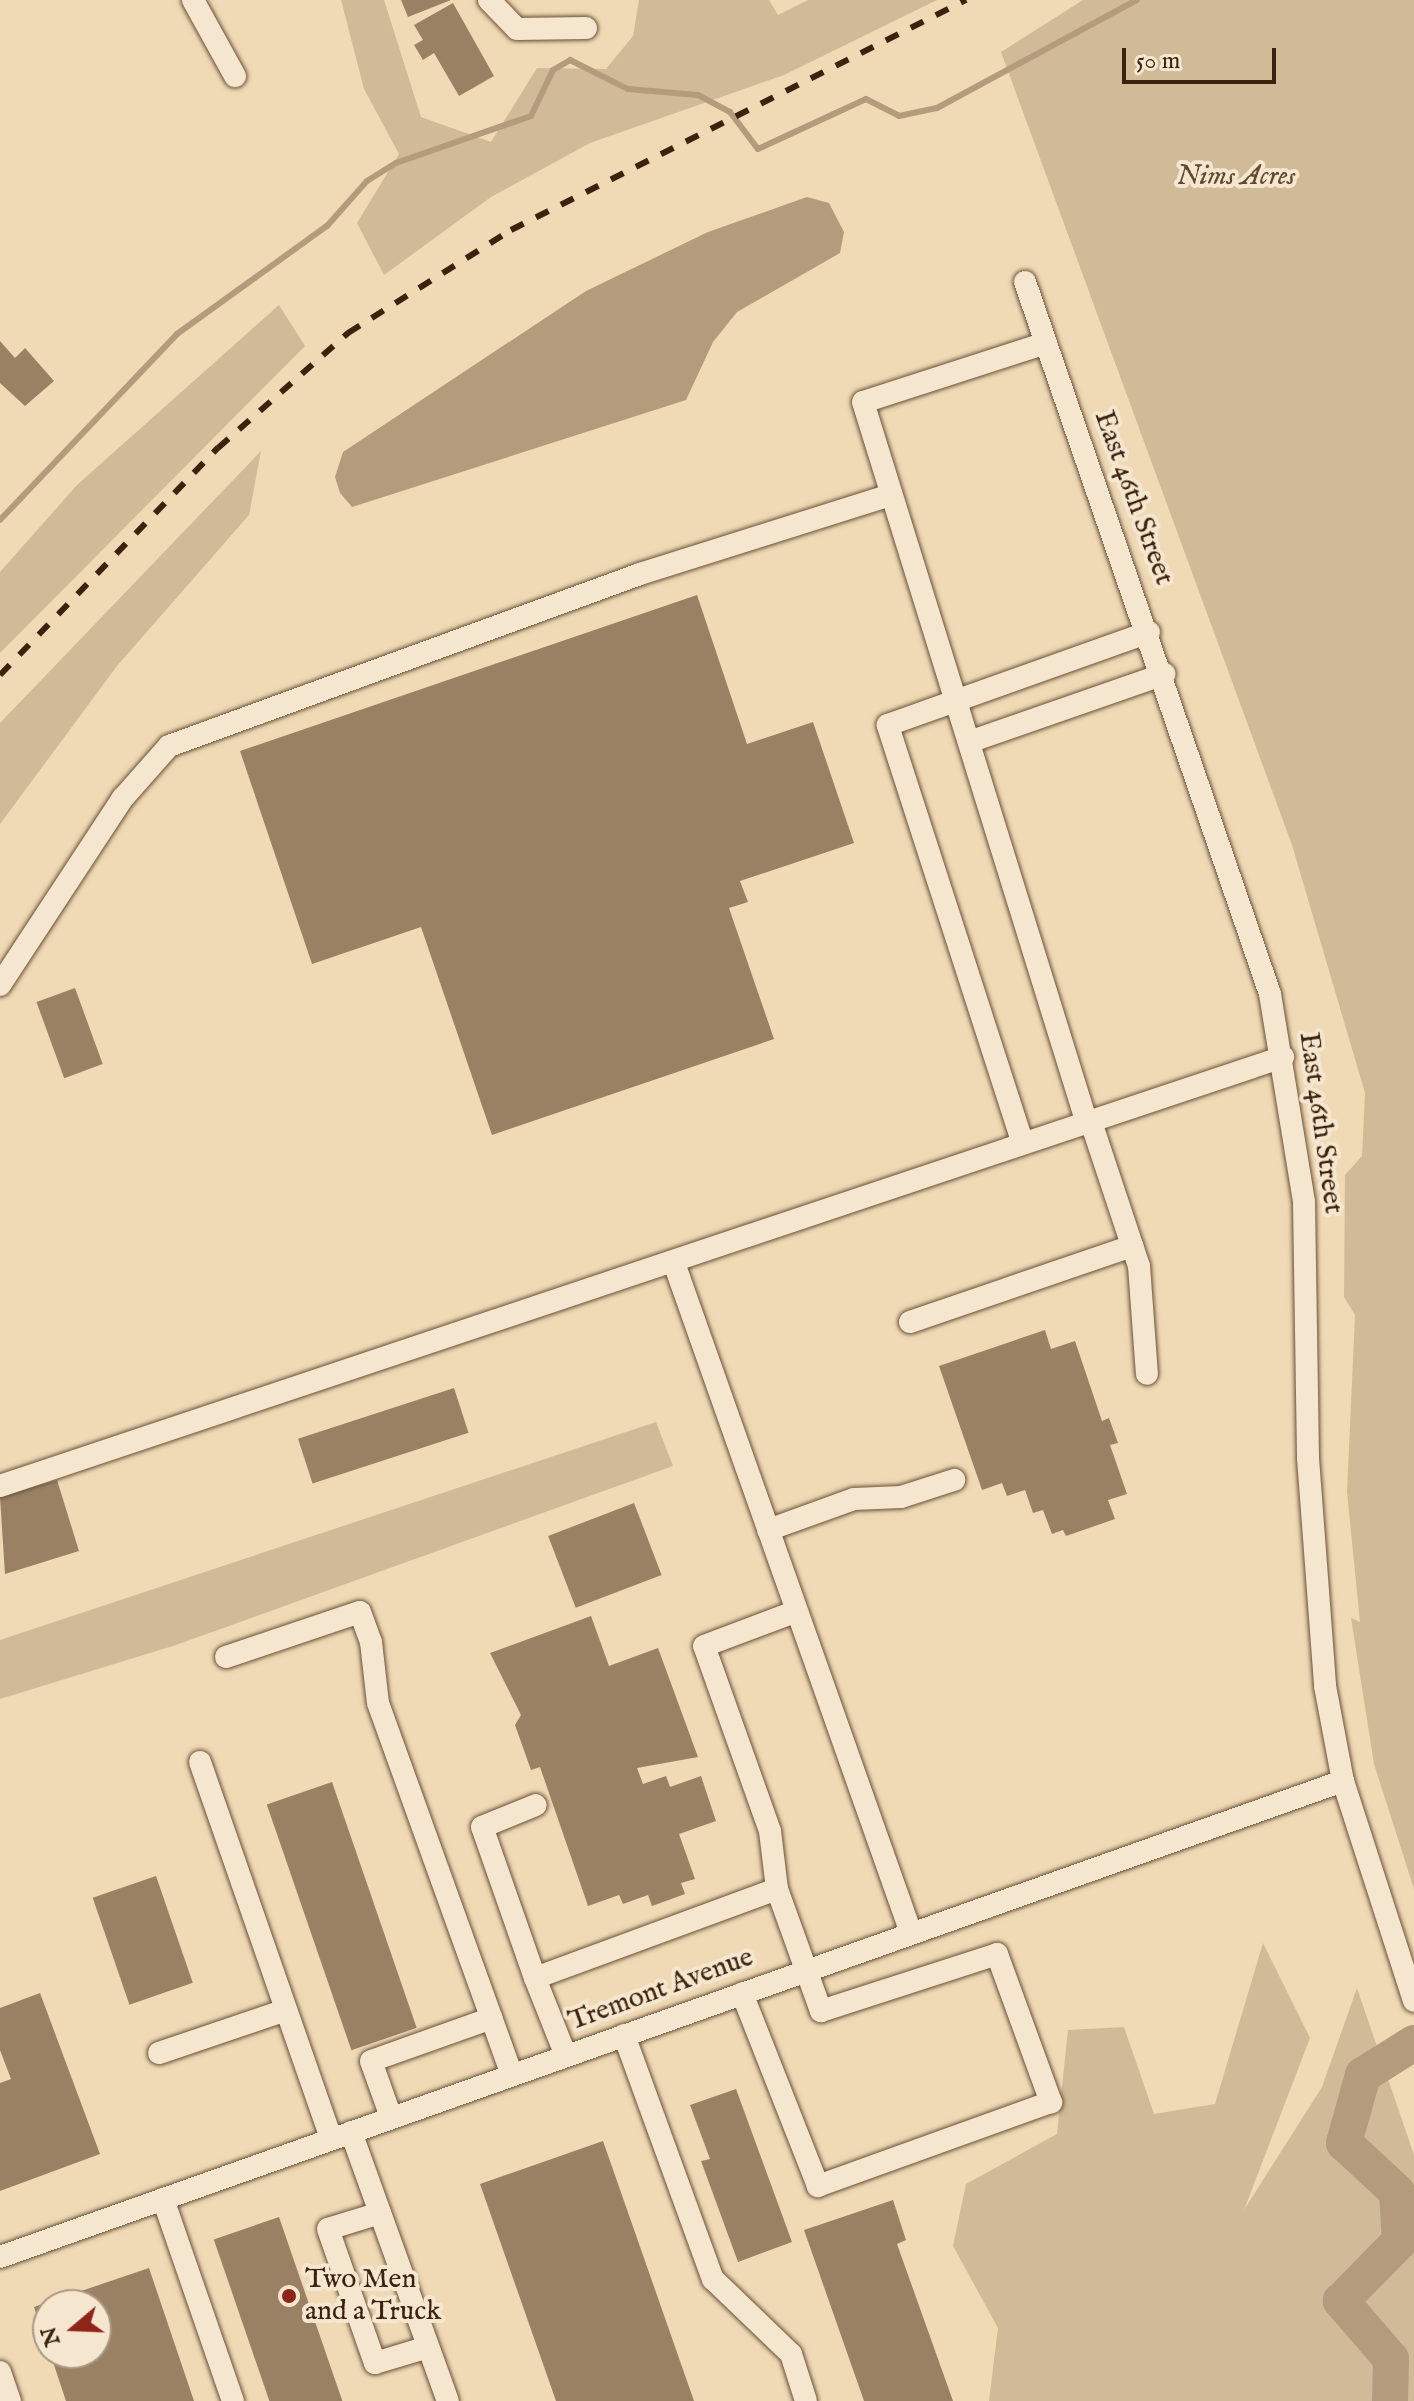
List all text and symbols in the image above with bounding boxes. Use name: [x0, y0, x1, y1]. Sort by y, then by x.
scale bar: [1126, 32, 1280, 82]
text: 50 m: [1136, 46, 1180, 77]
park label: Nims Acres: [1177, 160, 1295, 194]
street label: East 46th Street: [1086, 406, 1180, 590]
street label: East 46th Street: [1291, 1030, 1349, 1216]
street label: Tremont Avenue: [564, 1941, 758, 2039]
place label: Two Men and a Truck: [305, 2263, 441, 2329]
marker: Two Men and a Truck: [280, 2287, 298, 2305]
north arrow: [32, 2289, 112, 2369]
text: N: [35, 2323, 68, 2350]

